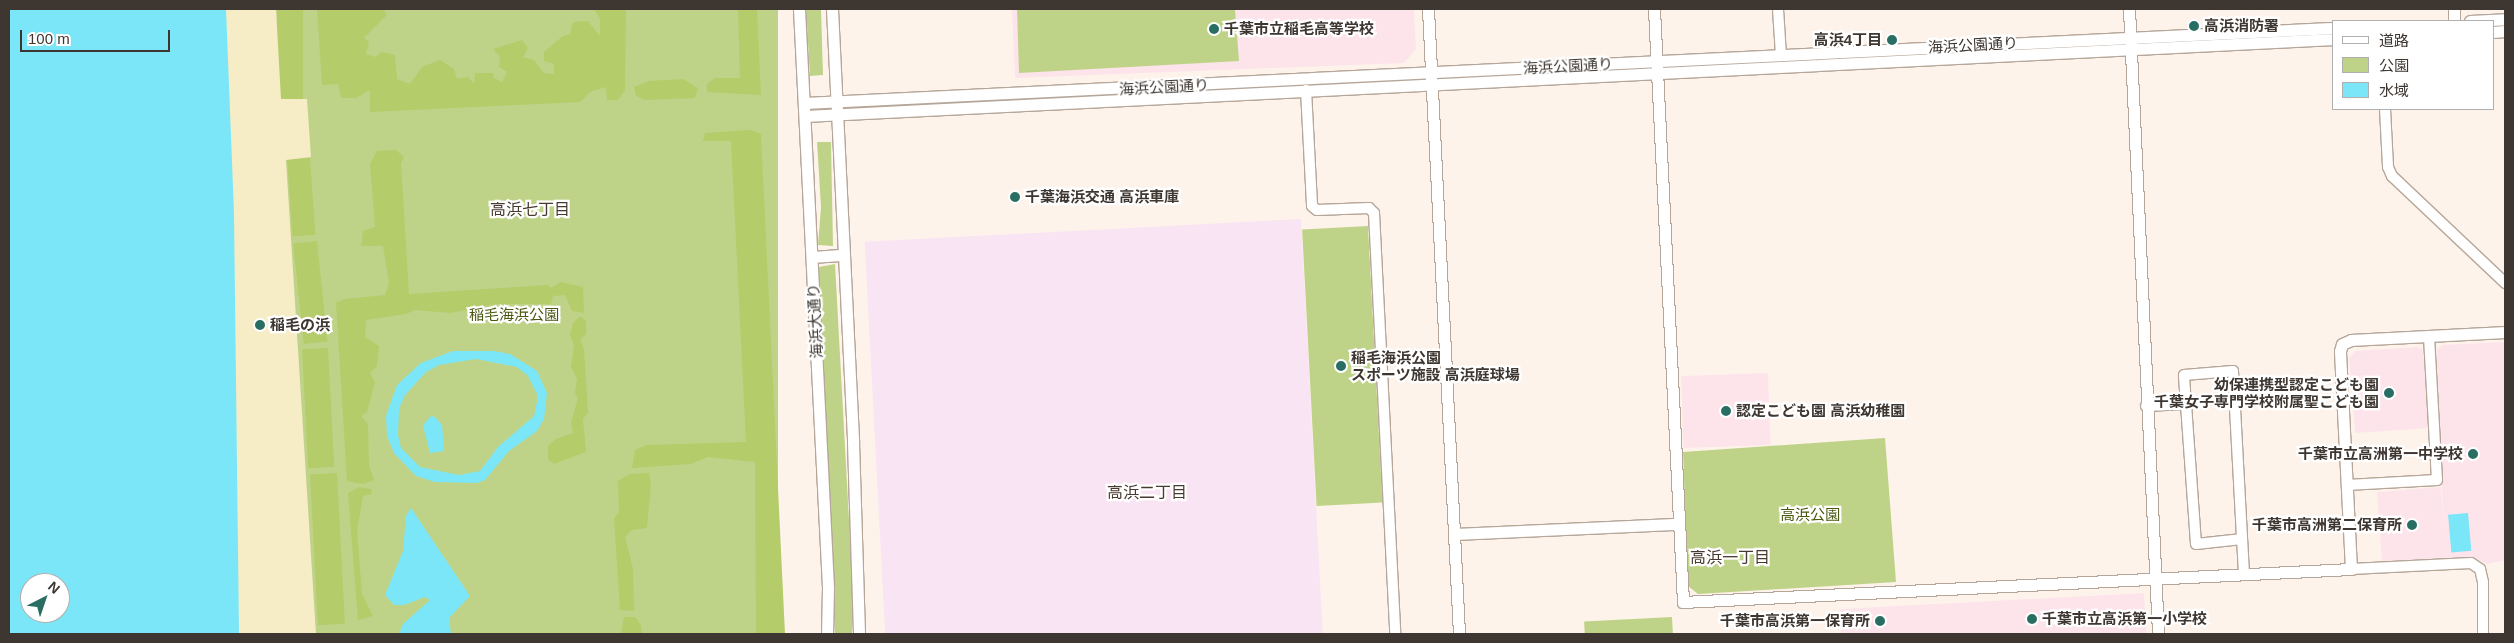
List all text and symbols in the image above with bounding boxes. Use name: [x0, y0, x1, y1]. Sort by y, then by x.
place label: 高浜消防署: [2204, 17, 2279, 35]
scale bar: [22, 20, 172, 52]
place label: 千葉市立稲毛高等学校: [1224, 20, 1374, 38]
marker: 高浜消防署: [2188, 20, 2200, 32]
legend: [2332, 20, 2494, 110]
marker: 千葉市立稲毛高等学校: [1208, 23, 1220, 35]
text: 100 m: [28, 30, 70, 47]
place label: 高浜4丁目: [1814, 31, 1882, 49]
text: 道路: [2379, 32, 2409, 49]
marker: 高浜4丁目: [1886, 34, 1898, 46]
street label: 海浜公園通り: [1928, 34, 2018, 56]
street label: 海浜公園通り: [1523, 55, 1613, 77]
text: 公園: [2379, 57, 2409, 74]
street label: 海浜公園通り: [1119, 76, 1209, 98]
text: 水域: [2379, 82, 2409, 99]
place label: 千葉海浜交通 高浜車庫: [1025, 188, 1179, 206]
marker: 千葉海浜交通 高浜車庫: [1009, 191, 1021, 203]
district label: 高浜七丁目: [490, 200, 570, 220]
street label: 海浜大通り: [804, 283, 826, 359]
park label: 稲毛海浜公園: [469, 306, 559, 324]
place label: 稲毛の浜: [270, 316, 330, 334]
marker: 稲毛の浜: [254, 319, 266, 331]
place label: 稲毛海浜公園 スポーツ施設 高浜庭球場: [1351, 348, 1520, 383]
marker: 稲毛海浜公園 スポーツ施設 高浜庭球場: [1335, 360, 1347, 372]
place label: 幼保連携型認定こども園 千葉女子専門学校附属聖こども園: [2154, 375, 2379, 410]
marker: 幼保連携型認定こども園 千葉女子専門学校附属聖こども園: [2383, 387, 2395, 399]
place label: 認定こども園 高浜幼稚園: [1736, 402, 1905, 420]
marker: 認定こども園 高浜幼稚園: [1720, 405, 1732, 417]
place label: 千葉市立高洲第一中学校: [2298, 445, 2463, 463]
marker: 千葉市立高洲第一中学校: [2467, 448, 2479, 460]
district label: 高浜二丁目: [1107, 483, 1187, 503]
park label: 高浜公園: [1780, 506, 1840, 524]
place label: 千葉市高洲第二保育所: [2252, 516, 2402, 534]
marker: 千葉市高洲第二保育所: [2406, 519, 2418, 531]
district label: 高浜一丁目: [1690, 548, 1770, 568]
north arrow: [20, 573, 70, 623]
text: N: [45, 578, 63, 597]
place label: 千葉市立高浜第一小学校: [2042, 610, 2207, 628]
place label: 千葉市高浜第一保育所: [1720, 612, 1870, 630]
marker: 千葉市立高浜第一小学校: [2026, 613, 2038, 625]
marker: 千葉市高浜第一保育所: [1874, 615, 1886, 627]

